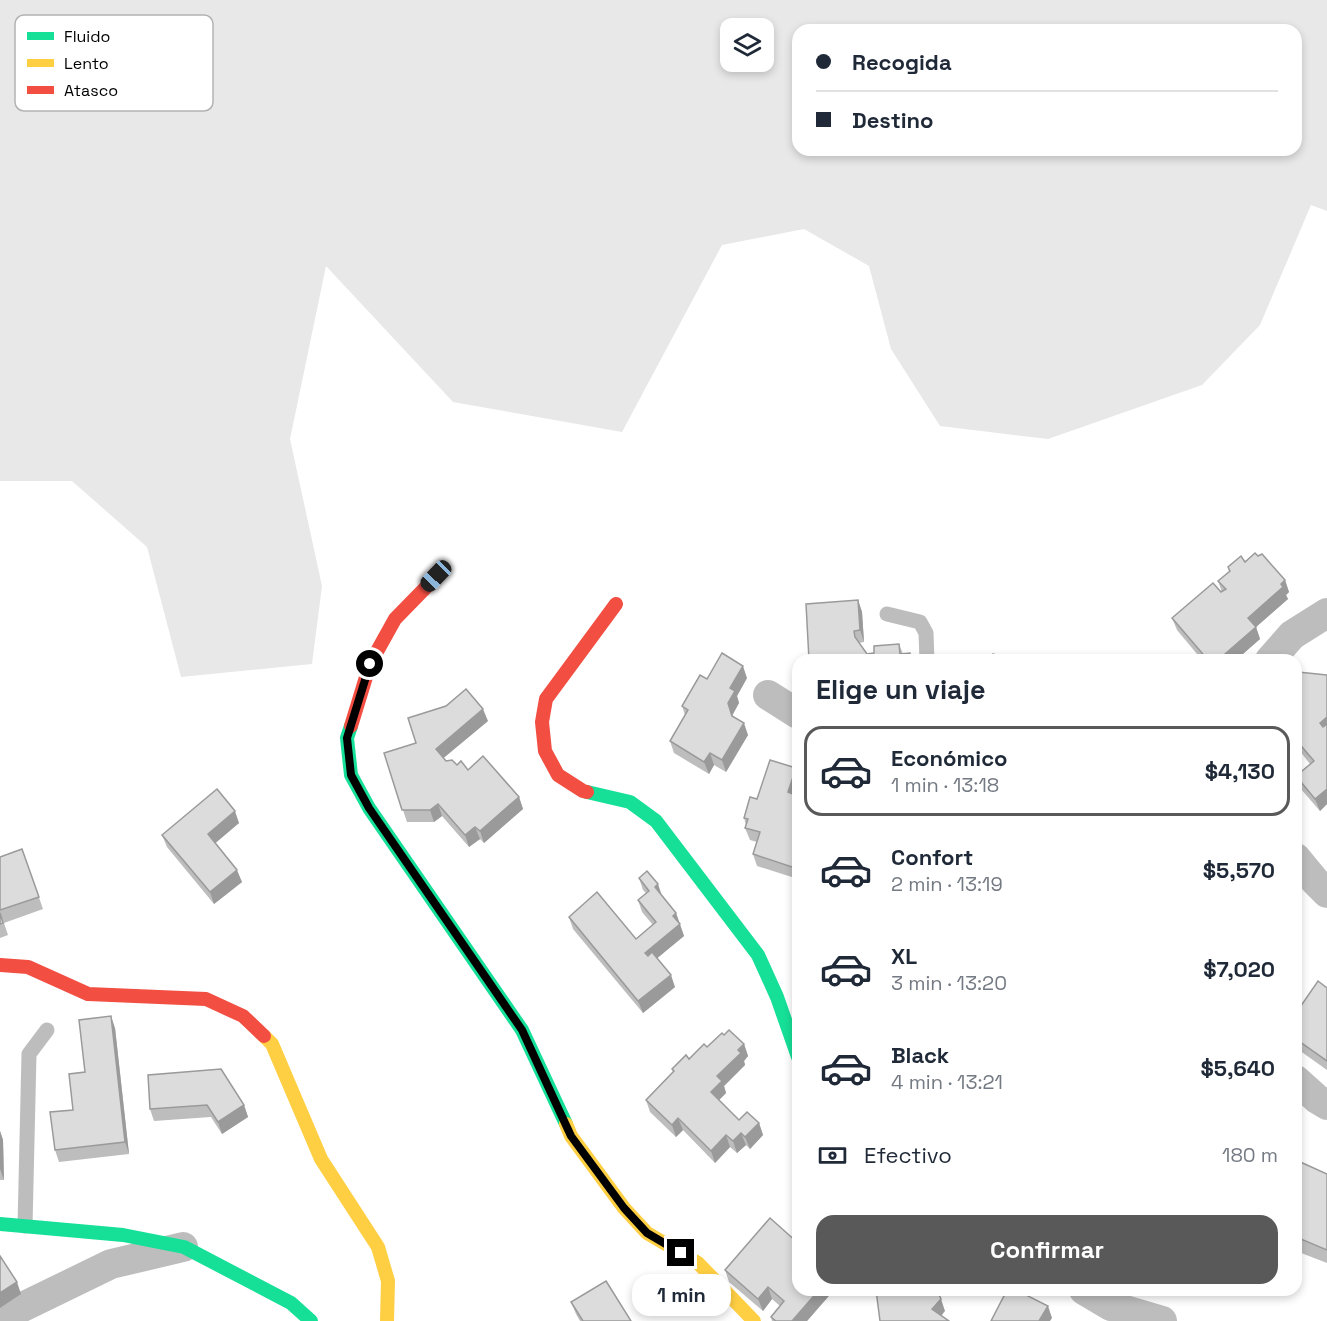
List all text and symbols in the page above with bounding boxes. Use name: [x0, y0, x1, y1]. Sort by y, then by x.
legend: [15, 15, 213, 111]
map controls: [720, 18, 774, 72]
button: layers: [720, 18, 774, 72]
text: Fluido: [64, 26, 110, 47]
text: Recogida: [852, 48, 952, 76]
text: Lento: [64, 53, 109, 74]
text: Atasco: [64, 80, 118, 101]
text: Destino: [852, 106, 934, 134]
car: [417, 557, 455, 595]
route start: [356, 650, 383, 677]
text: Elige un viaje: [816, 672, 986, 707]
icon: car: [819, 744, 873, 798]
text: Económico: [891, 744, 1008, 772]
text: $4,130: [1205, 757, 1275, 785]
text: 1 min · 13:18: [891, 772, 999, 798]
icon: car: [819, 843, 873, 897]
text: Confort: [891, 843, 973, 871]
text: $5,570: [1203, 856, 1275, 884]
text: 2 min · 13:19: [891, 871, 1003, 897]
icon: car: [819, 942, 873, 996]
text: XL: [891, 942, 917, 970]
text: $7,020: [1203, 955, 1275, 983]
text: 3 min · 13:20: [891, 970, 1007, 996]
icon: car: [819, 1041, 873, 1095]
text: Black: [891, 1041, 949, 1069]
text: $5,640: [1200, 1054, 1275, 1082]
text: 4 min · 13:21: [891, 1069, 1003, 1095]
icon: cash: [816, 1139, 849, 1172]
text: Efectivo: [864, 1141, 952, 1169]
text: 180 m: [1222, 1142, 1278, 1168]
button: Confirmar: [816, 1215, 1278, 1284]
route end: [667, 1239, 694, 1266]
callout: 1 min: [632, 1274, 730, 1316]
text: 1 min: [657, 1282, 706, 1308]

